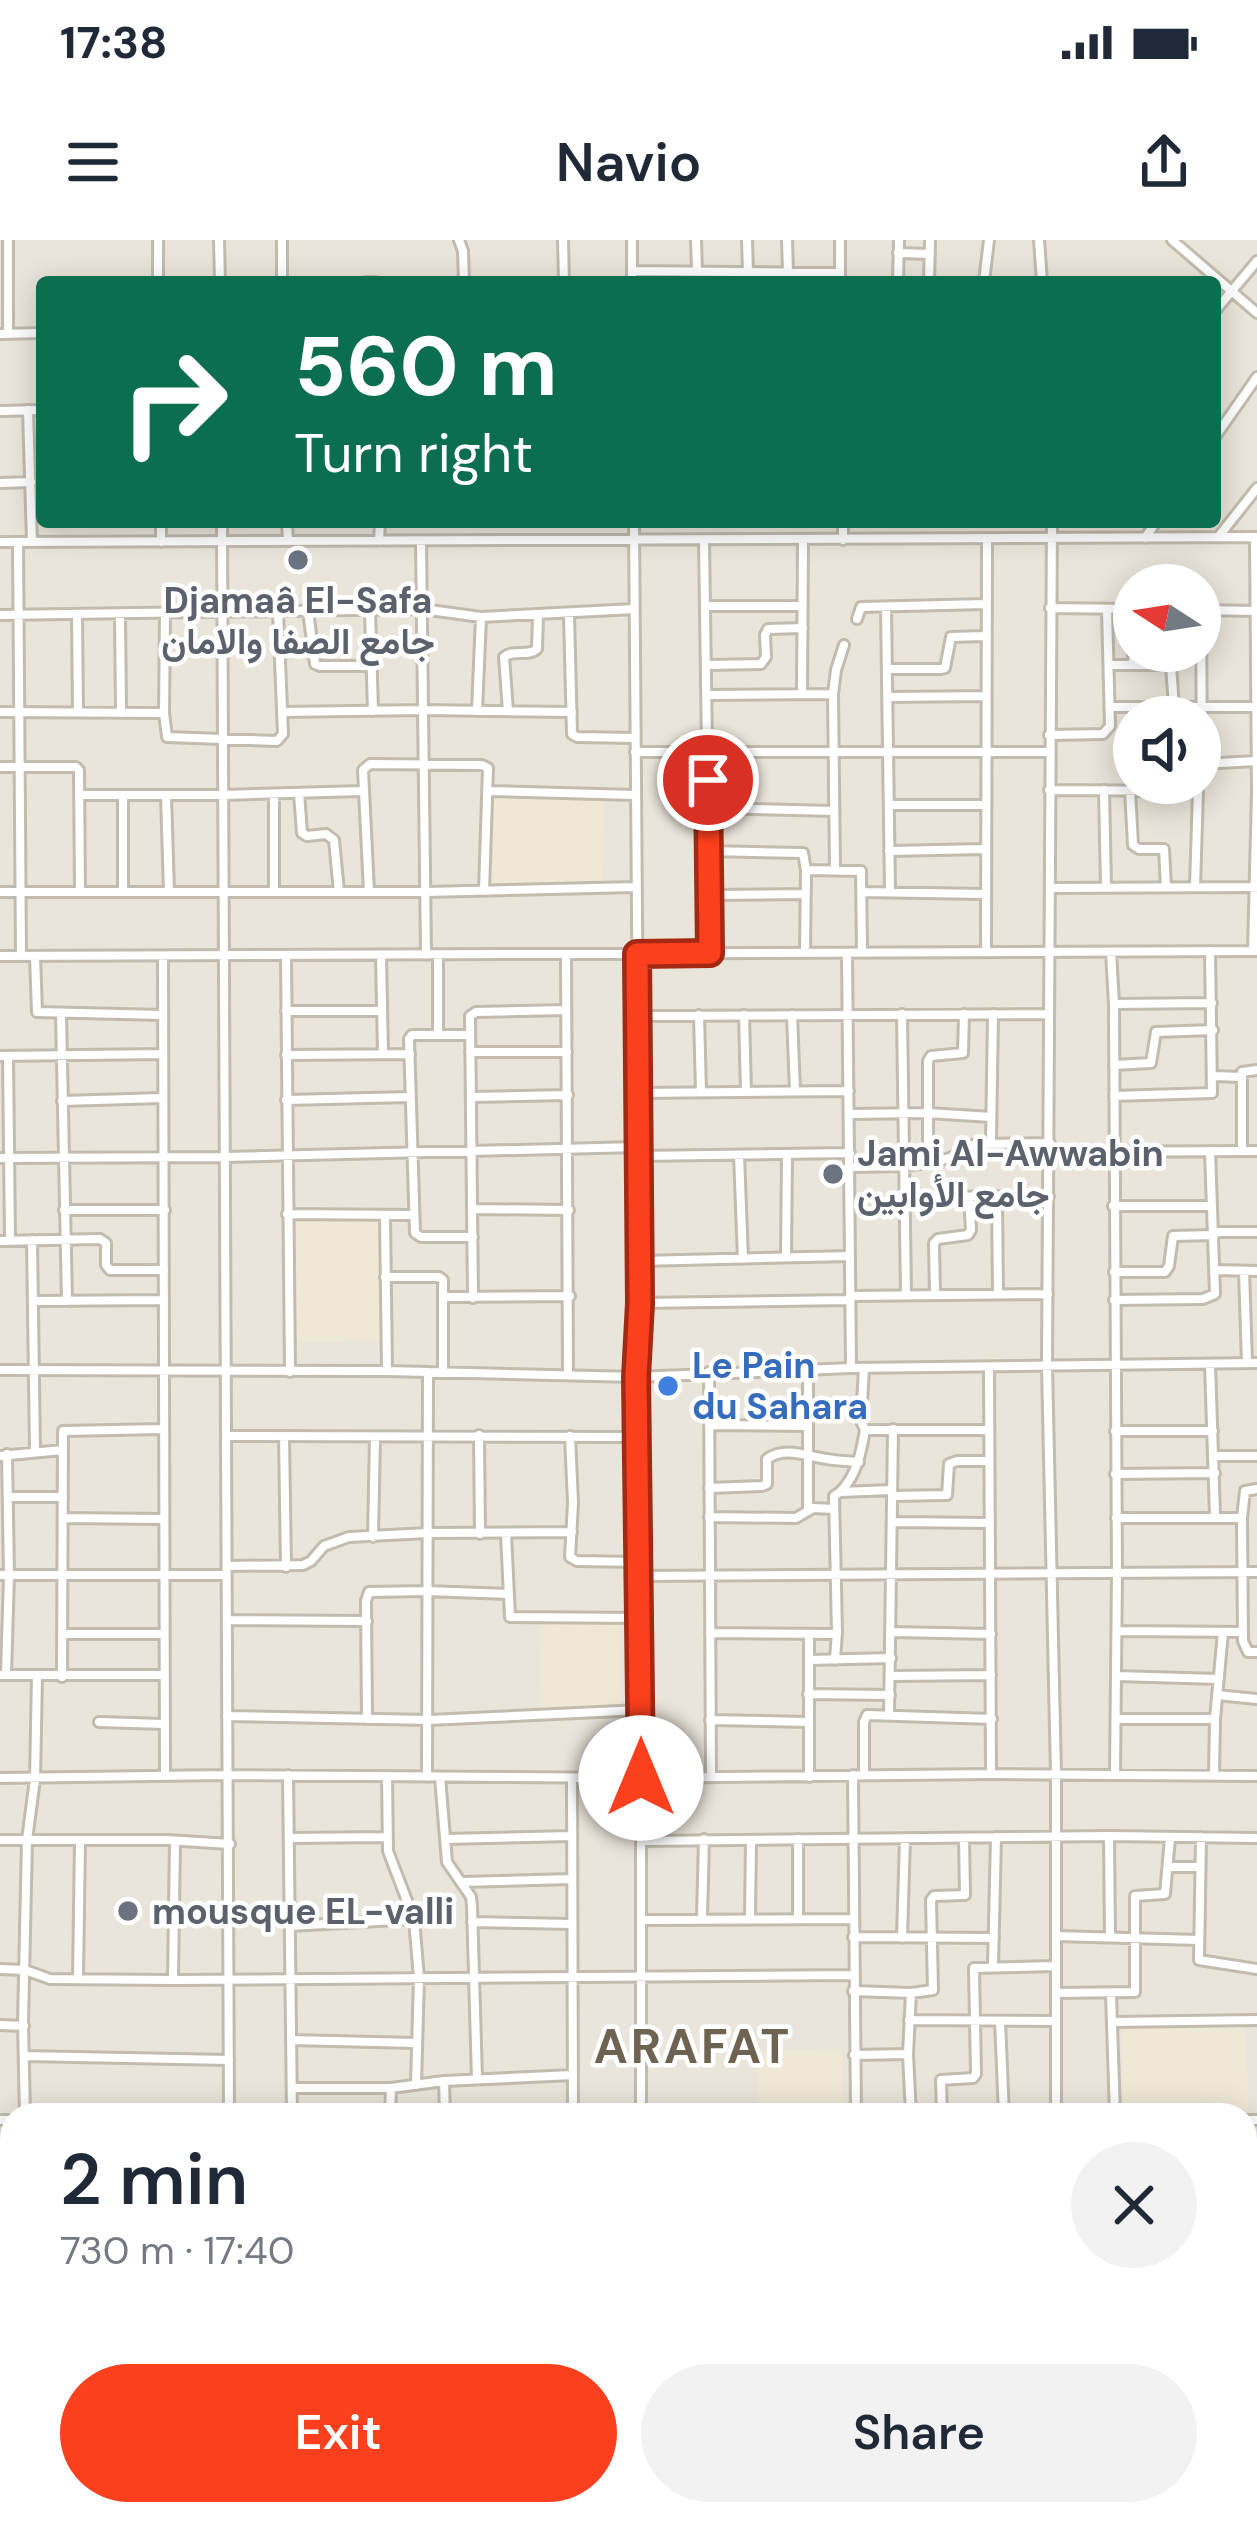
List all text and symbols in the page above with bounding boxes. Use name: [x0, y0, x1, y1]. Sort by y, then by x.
text: 17:38: [60, 13, 168, 72]
text: Navio: [556, 127, 701, 198]
icon: menu: [60, 129, 126, 195]
icon: share: [1131, 129, 1197, 195]
text: 560 m: [294, 312, 557, 421]
icon: right: [96, 324, 252, 480]
text: Turn right: [294, 418, 533, 489]
marker: Djamaâ El-Safa جامع الصفا والامان: [285, 547, 311, 573]
north arrow: [1113, 564, 1221, 672]
map controls: [1113, 564, 1221, 804]
place label: Djamaâ El-Safa جامع الصفا والامان: [161, 577, 435, 666]
button: sound: [1113, 696, 1221, 804]
pin: [657, 729, 759, 831]
icon: arrive: [675, 747, 741, 813]
place label: Jami Al-Awwabin جامع الأوابين: [857, 1130, 1164, 1219]
marker: Jami Al-Awwabin جامع الأوابين: [820, 1161, 846, 1187]
place label: Le Pain du Sahara: [692, 1342, 868, 1430]
marker: Le Pain du Sahara: [655, 1373, 681, 1399]
position arrow: [578, 1715, 704, 1841]
place label: mousque EL-valli: [152, 1888, 454, 1935]
marker: mousque EL-valli: [115, 1898, 141, 1924]
district label: ARAFAT: [594, 2015, 792, 2078]
text: 2 min: [60, 2133, 248, 2226]
button: close: [1071, 2142, 1197, 2268]
text: 730 m · 17:40: [60, 2225, 294, 2276]
button: Exit: [60, 2364, 617, 2502]
button: Share: [641, 2364, 1197, 2502]

